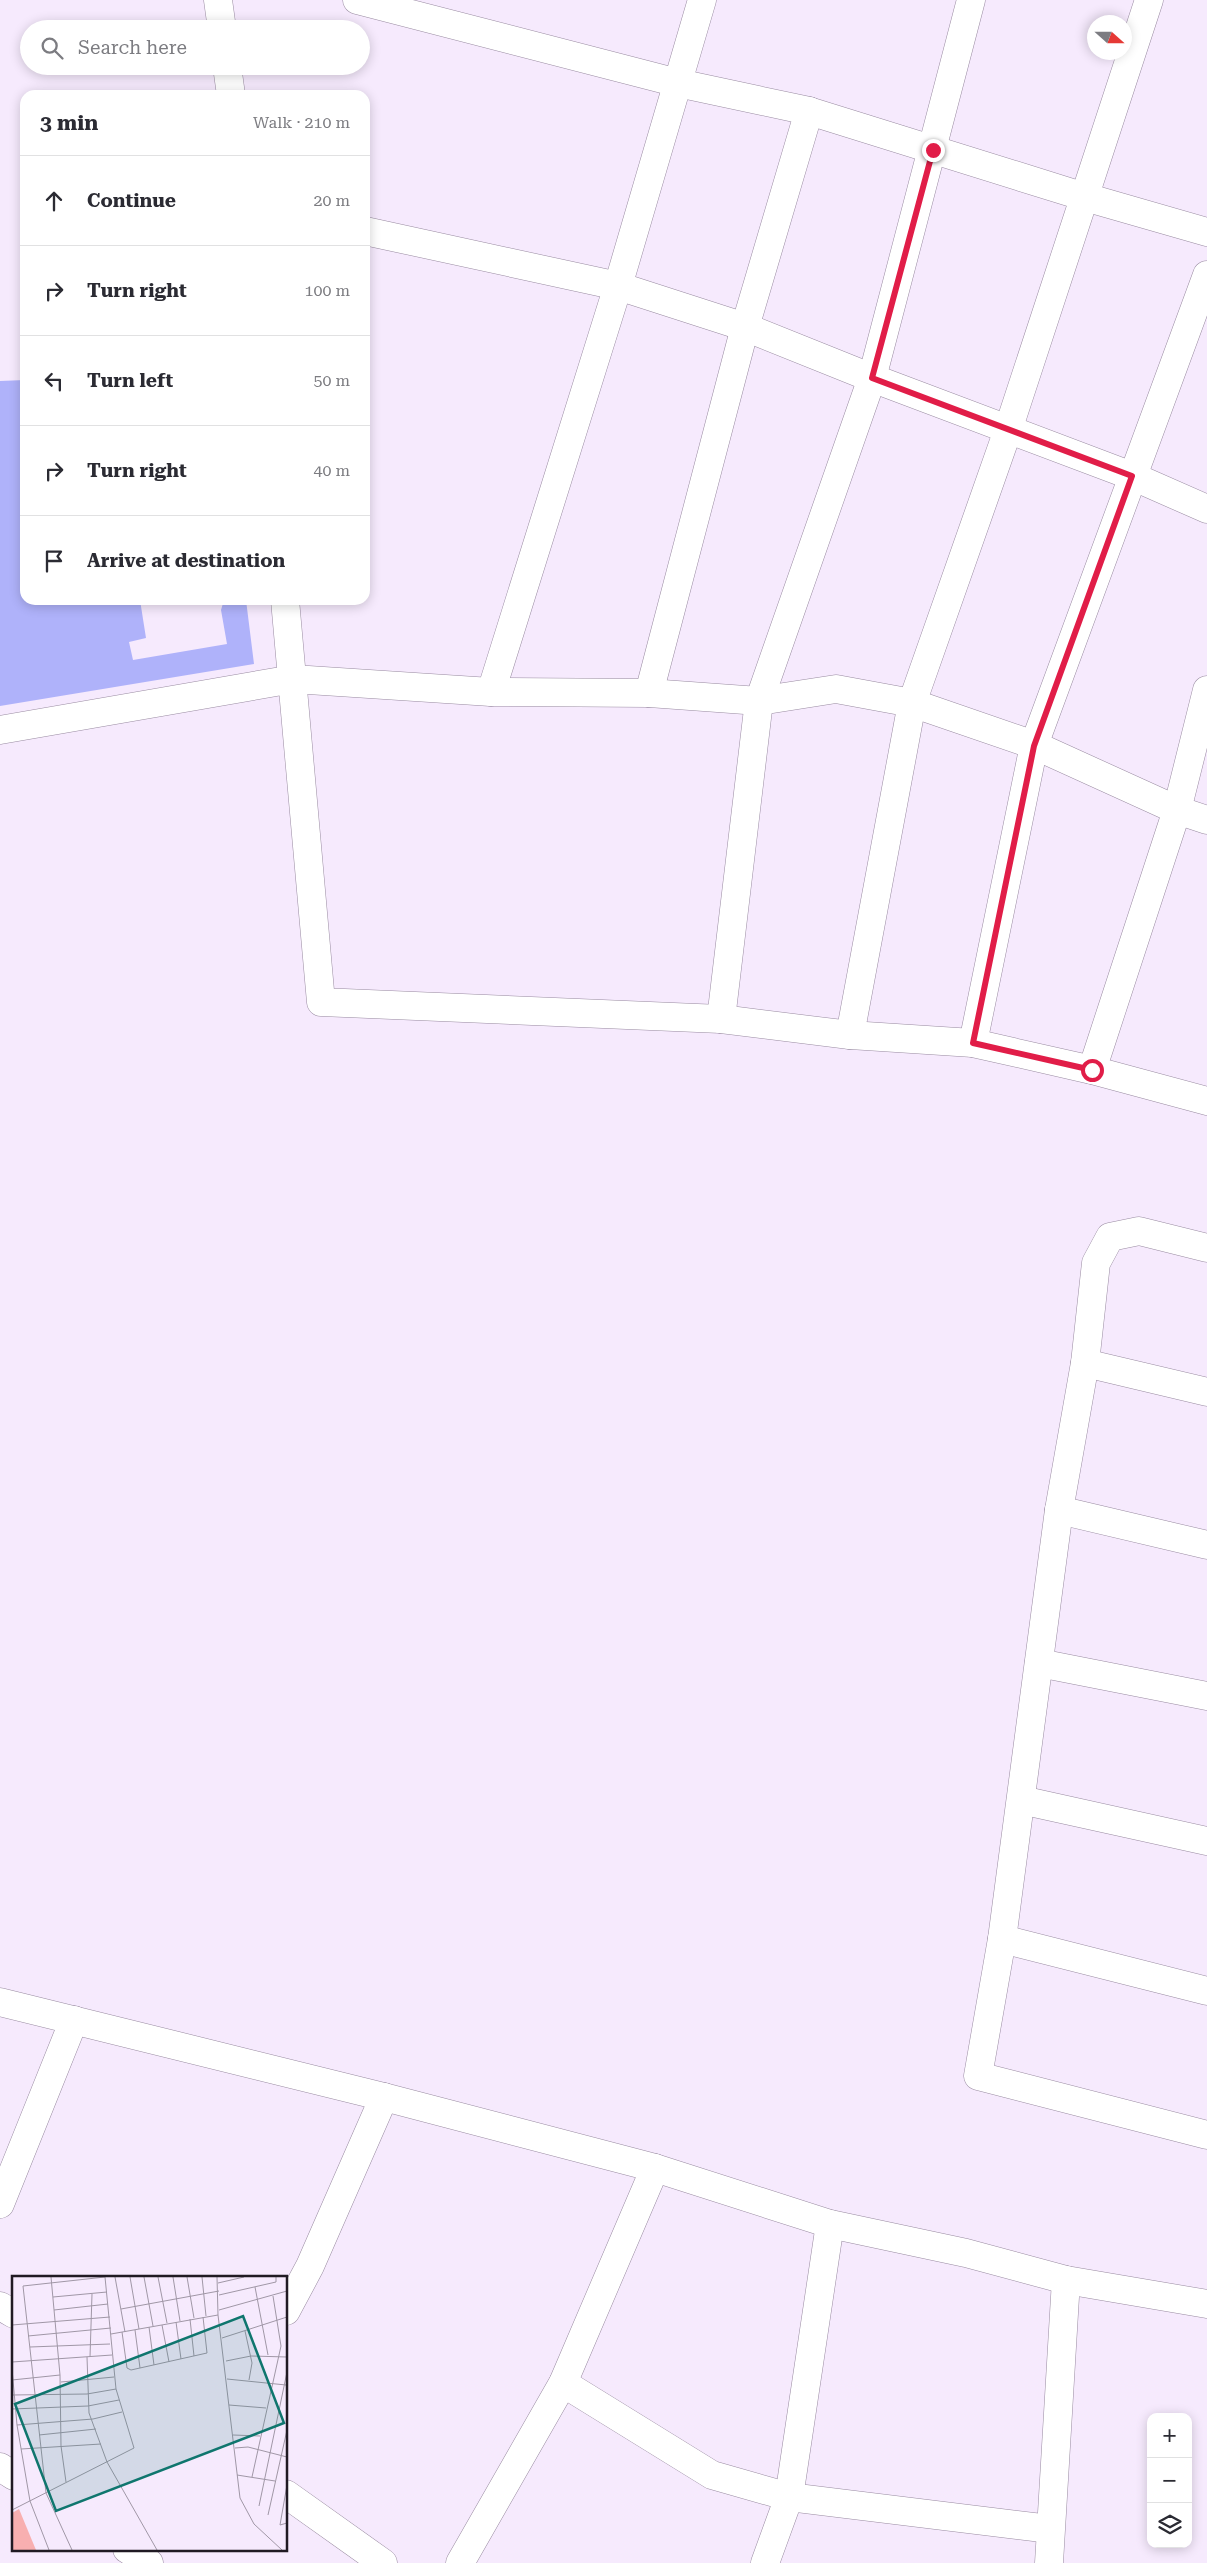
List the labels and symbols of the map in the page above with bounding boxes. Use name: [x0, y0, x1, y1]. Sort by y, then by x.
north arrow: [1087, 15, 1132, 60]
route end: [922, 139, 945, 162]
route start: [1081, 1059, 1104, 1082]
inset map: [12, 2276, 288, 2550]

